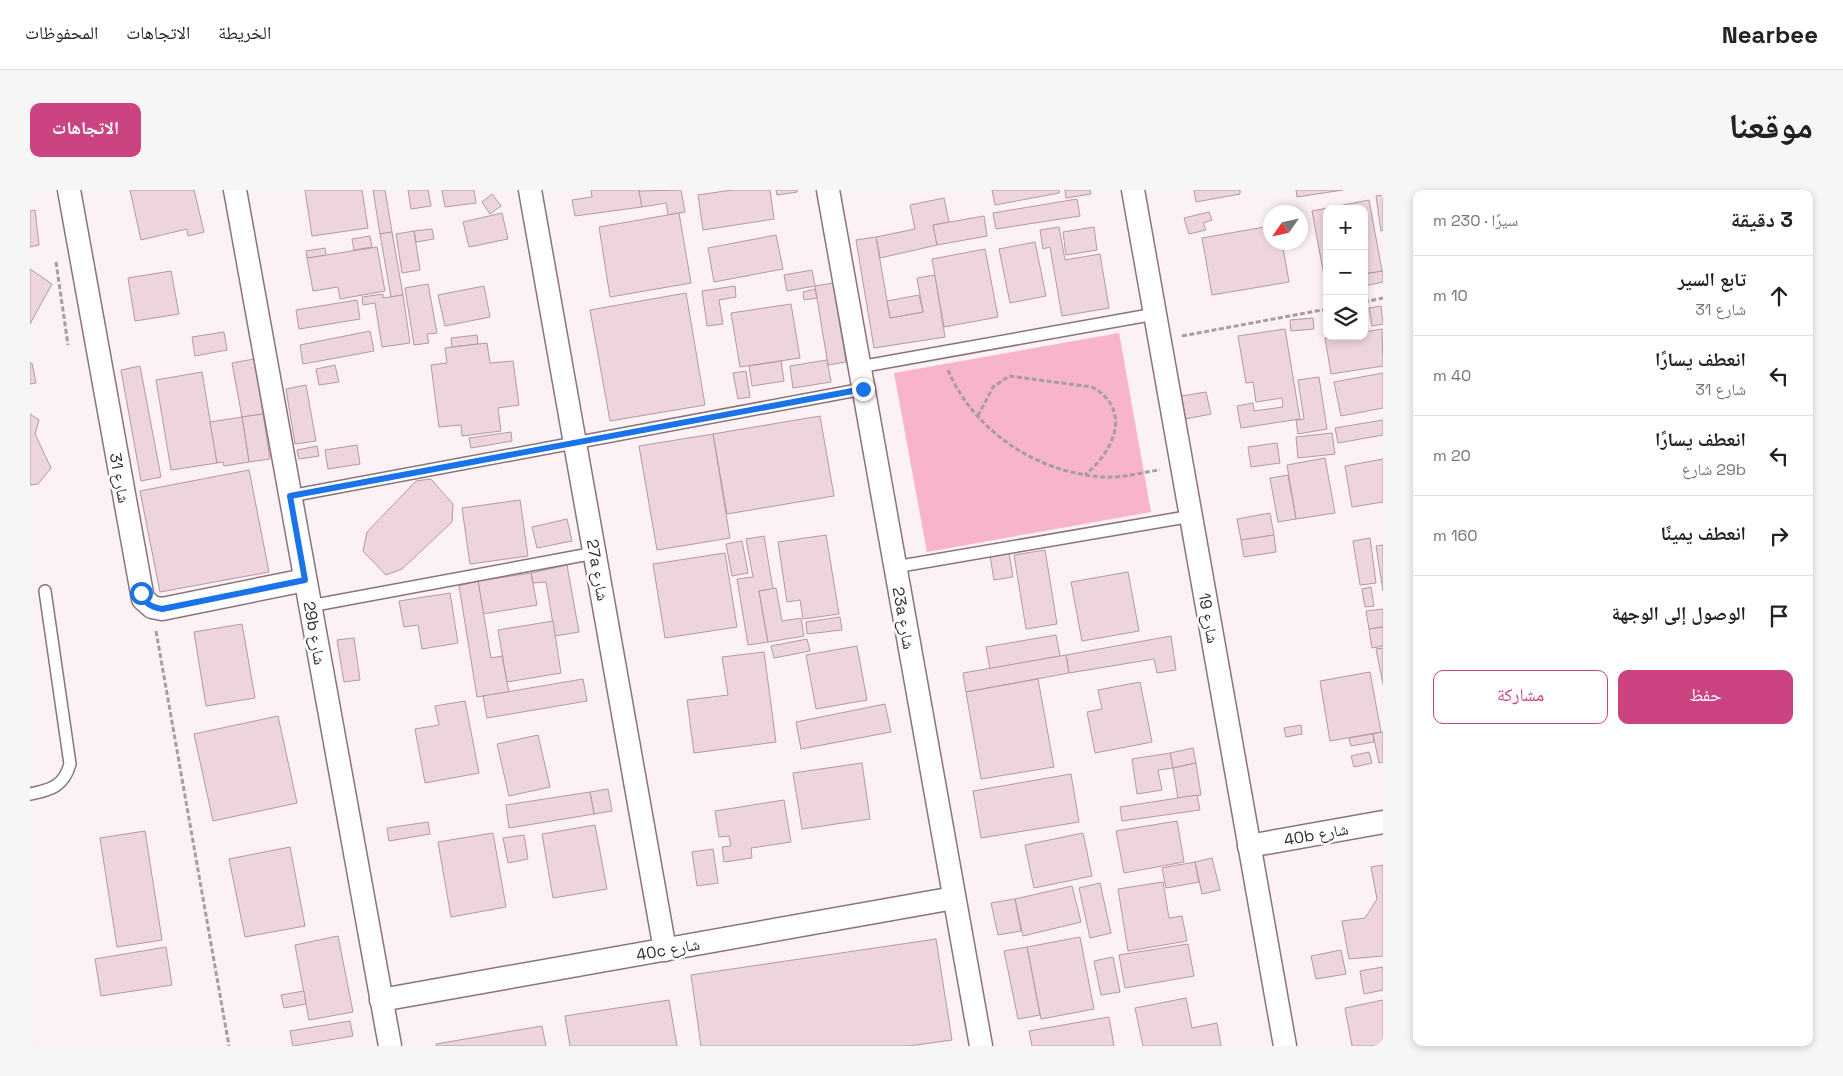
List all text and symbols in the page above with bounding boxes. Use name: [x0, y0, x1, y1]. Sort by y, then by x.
text: Nearbee: [1722, 19, 1818, 50]
text: المحفوظات: [25, 21, 98, 44]
text: الاتجاهات: [126, 21, 190, 44]
text: الخريطة: [218, 21, 271, 44]
button: الاتجاهات: [30, 103, 141, 157]
text: موقعنا: [1728, 104, 1813, 148]
north arrow: [1263, 205, 1308, 250]
map controls: [1323, 205, 1368, 340]
button: +: [1323, 205, 1368, 250]
text: 3 دقيقة: [1731, 206, 1793, 233]
text: سيرًا · 230 m: [1433, 210, 1518, 231]
button: −: [1323, 250, 1368, 295]
text: تابع السير: [1678, 267, 1746, 292]
icon: ahead: [1765, 282, 1793, 310]
text: 10 m: [1433, 285, 1468, 306]
button: layers: [1323, 295, 1368, 340]
text: شارع 31: [1695, 299, 1746, 320]
text: انعطف يسارًا: [1655, 347, 1746, 372]
icon: left: [1765, 362, 1793, 390]
text: 40 m: [1433, 365, 1471, 386]
route end: [852, 378, 875, 401]
text: شارع 31: [1695, 379, 1746, 400]
text: انعطف يسارًا: [1655, 427, 1746, 452]
icon: left: [1765, 442, 1793, 470]
text: 20 m: [1433, 445, 1471, 466]
street label: شارع 31: [105, 451, 134, 505]
text: 29b شارع: [1682, 459, 1746, 480]
text: انعطف يمينًا: [1661, 521, 1746, 546]
icon: right: [1765, 522, 1793, 550]
text: 160 m: [1433, 525, 1478, 546]
street label: 27a شارع: [582, 538, 613, 603]
route start: [130, 582, 153, 605]
street label: 23a شارع: [888, 585, 919, 651]
street label: شارع 19: [1194, 591, 1223, 645]
street label: 29b شارع: [299, 600, 330, 667]
text: الوصول إلى الوجهة: [1611, 601, 1746, 626]
icon: arrive: [1765, 602, 1793, 630]
button: مشاركة: [1433, 670, 1608, 724]
button: حفظ: [1618, 670, 1793, 724]
street label: 40b شارع: [1282, 818, 1350, 850]
street label: 40c شارع: [635, 934, 702, 965]

